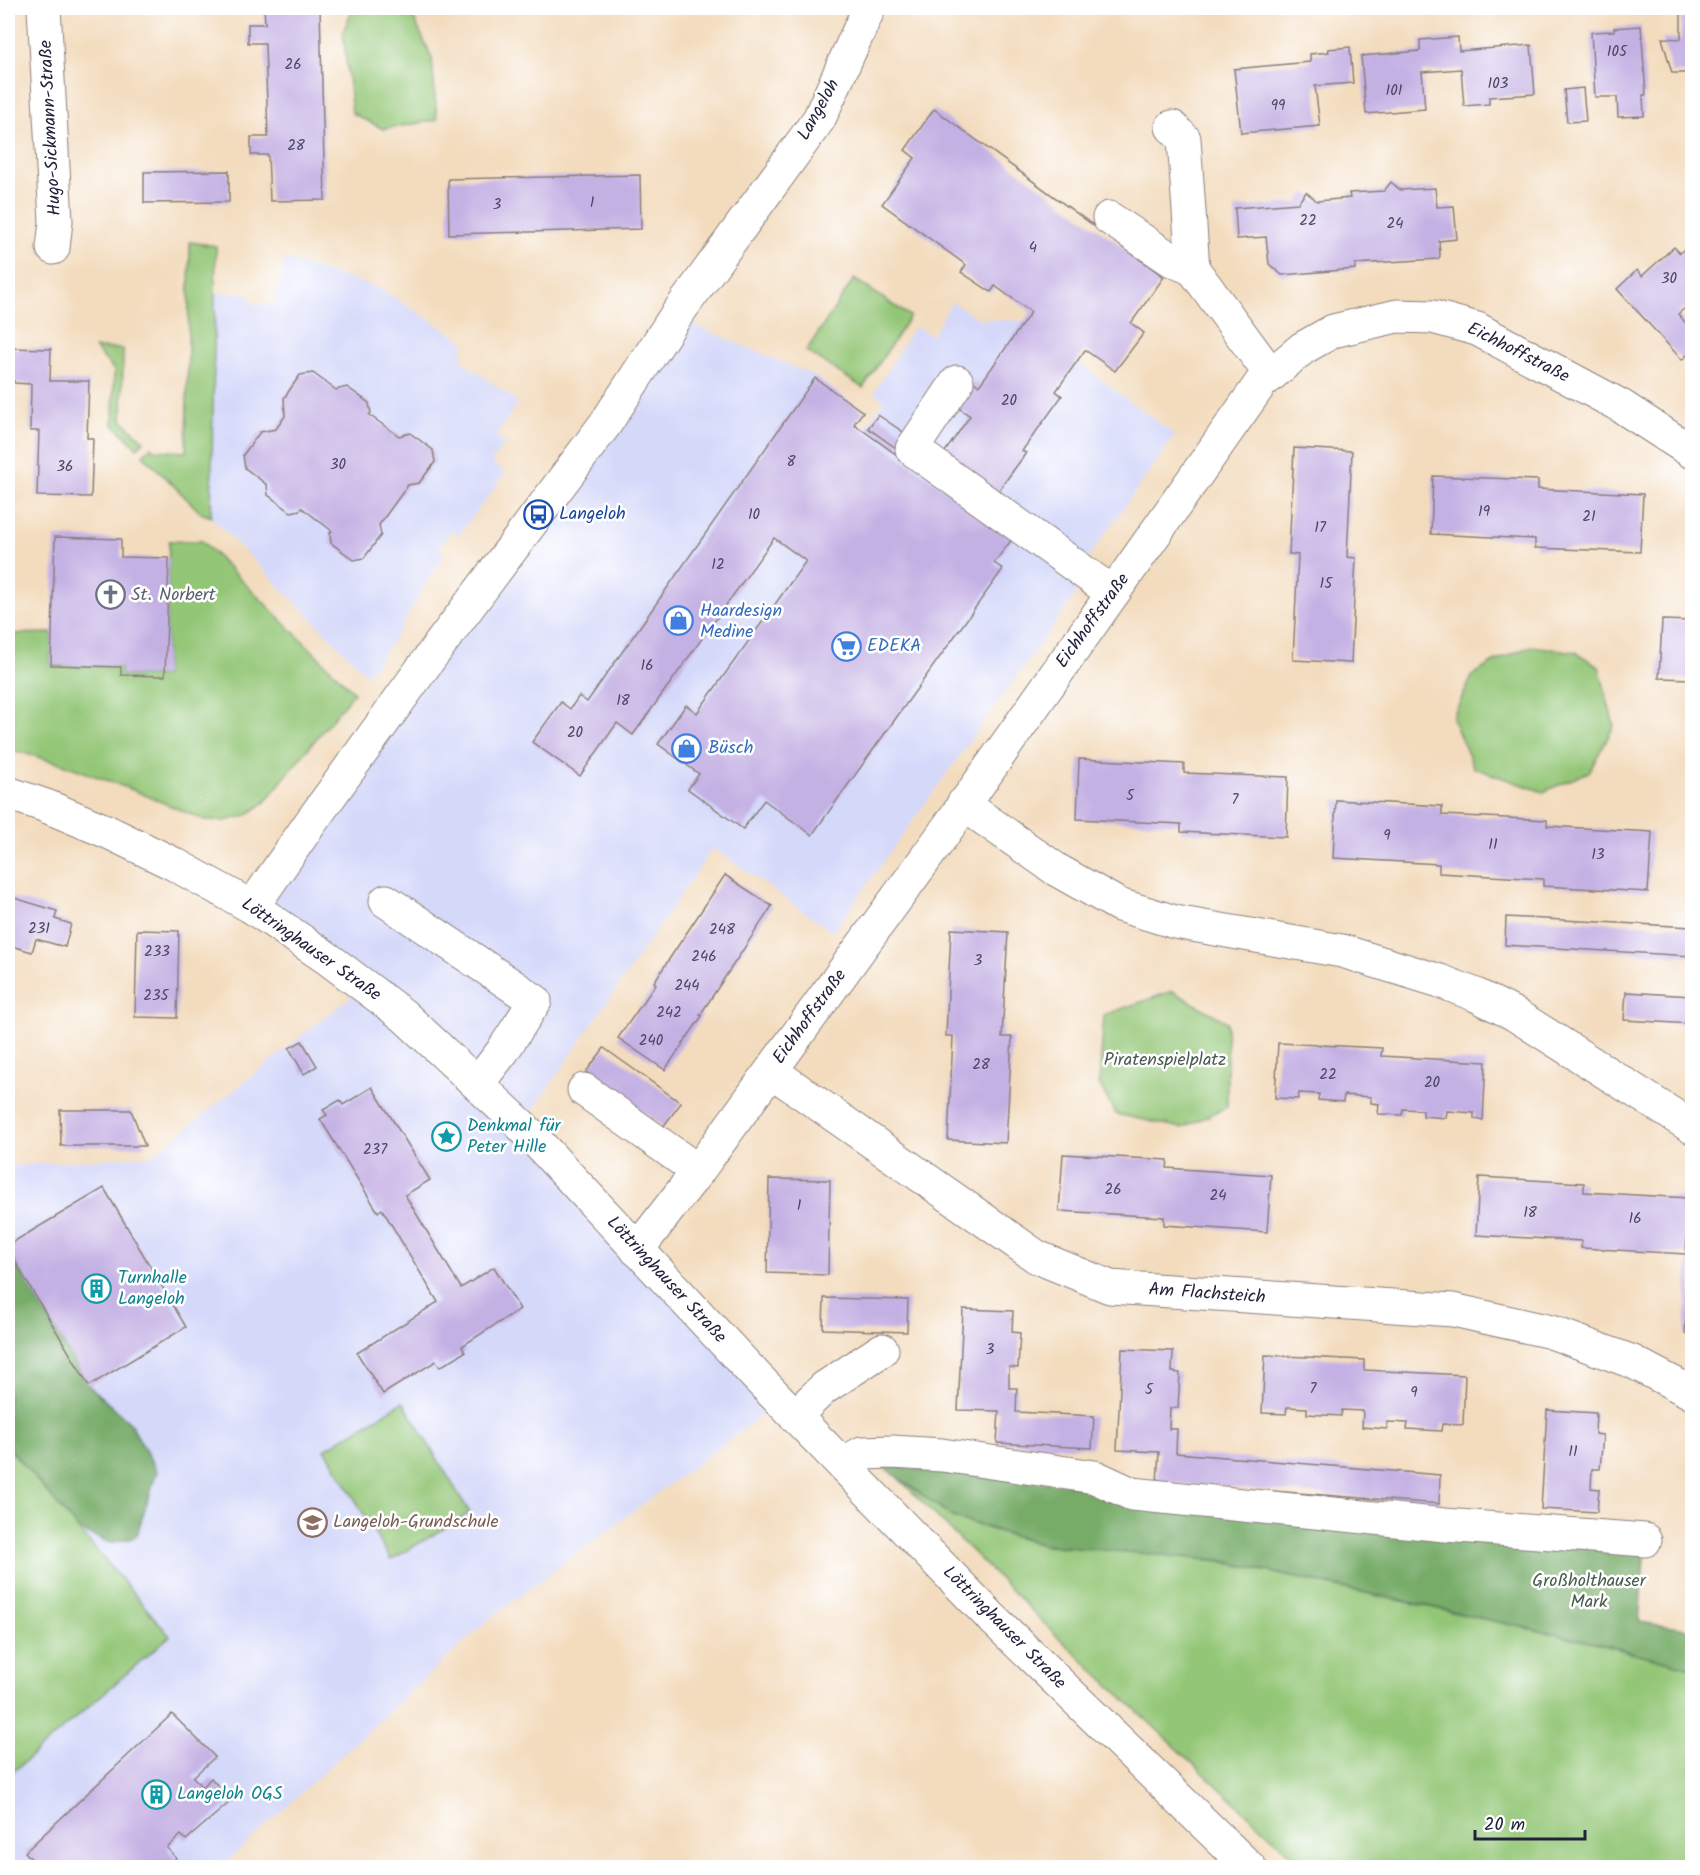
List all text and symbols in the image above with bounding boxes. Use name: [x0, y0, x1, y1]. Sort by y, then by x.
street label: Hugo-Sickmann-Straße: [32, 39, 70, 217]
house number: 105: [1607, 40, 1628, 64]
house number: 26: [284, 53, 302, 77]
house number: 103: [1488, 72, 1509, 96]
street label: Langeloh: [790, 74, 848, 146]
house number: 101: [1386, 79, 1403, 103]
house number: 99: [1271, 94, 1286, 118]
house number: 28: [287, 134, 306, 158]
house number: 1: [590, 191, 595, 215]
house number: 3: [493, 193, 502, 217]
house number: 22: [1299, 209, 1317, 233]
house number: 24: [1387, 212, 1403, 236]
house number: 4: [1029, 236, 1037, 260]
house number: 30: [1661, 267, 1678, 291]
street label: Eichhoffstraße: [1462, 315, 1574, 391]
house number: 20: [1001, 389, 1018, 413]
house number: 8: [786, 450, 796, 474]
house number: 30: [330, 453, 347, 477]
house number: 36: [57, 455, 73, 479]
bus stop icon: Langeloh: [522, 498, 554, 530]
place label: Langeloh: [559, 500, 626, 529]
house number: 19: [1478, 500, 1491, 524]
house number: 10: [748, 503, 761, 527]
house number: 21: [1582, 505, 1596, 529]
house number: 17: [1314, 516, 1327, 540]
house number: 12: [711, 553, 725, 577]
street label: Eichhoffstraße: [1049, 567, 1137, 675]
house number: 15: [1320, 572, 1333, 596]
church icon: St. Norbert: [94, 579, 126, 611]
place label: St. Norbert: [131, 581, 217, 610]
place label: Haardesign Medine: [700, 597, 782, 647]
shop icon: Haardesign Medine: [663, 605, 695, 637]
supermarket icon: EDEKA: [830, 630, 862, 662]
place label: EDEKA: [867, 632, 921, 661]
house number: 16: [640, 654, 654, 678]
house number: 18: [616, 689, 631, 713]
house number: 20: [567, 721, 584, 745]
shop icon: Büsch: [671, 732, 703, 764]
place label: Büsch: [708, 734, 753, 763]
house number: 5: [1126, 784, 1135, 808]
house number: 7: [1232, 788, 1240, 812]
house number: 9: [1383, 824, 1391, 848]
house number: 11: [1488, 833, 1498, 857]
house number: 13: [1591, 843, 1605, 867]
street label: Löttringhauser Straße: [235, 891, 387, 1009]
house number: 231: [28, 917, 50, 941]
house number: 248: [709, 918, 736, 942]
house number: 233: [144, 940, 170, 964]
house number: 246: [691, 945, 717, 969]
house number: 3: [974, 949, 983, 973]
street label: Eichhoffstraße: [766, 963, 854, 1071]
house number: 244: [674, 974, 700, 998]
house number: 235: [143, 984, 170, 1008]
house number: 242: [656, 1001, 682, 1025]
house number: 240: [639, 1029, 664, 1053]
park label: Piratenspielplatz: [1104, 1046, 1226, 1075]
house number: 28: [972, 1053, 991, 1077]
house number: 22: [1319, 1063, 1337, 1087]
house number: 20: [1424, 1071, 1441, 1095]
place label: Denkmal für Peter Hille: [467, 1112, 562, 1162]
place icon: Denkmal für Peter Hille: [430, 1120, 462, 1152]
house number: 237: [363, 1138, 388, 1162]
house number: 26: [1104, 1178, 1122, 1202]
house number: 24: [1210, 1184, 1226, 1208]
house number: 1: [797, 1194, 802, 1218]
house number: 18: [1523, 1201, 1538, 1225]
house number: 16: [1628, 1207, 1642, 1231]
street label: Löttringhauser Straße: [599, 1210, 733, 1350]
place label: Turnhalle Langeloh: [118, 1264, 187, 1314]
building icon: Turnhalle Langeloh: [81, 1272, 113, 1304]
street label: Am Flachsteich: [1148, 1275, 1266, 1313]
house number: 3: [986, 1338, 995, 1362]
house number: 7: [1310, 1377, 1318, 1401]
house number: 5: [1145, 1378, 1154, 1402]
house number: 9: [1410, 1381, 1418, 1405]
house number: 11: [1568, 1440, 1578, 1464]
school or university icon: Langeloh-Grundschule: [296, 1506, 328, 1538]
place label: Langeloh-Grundschule: [333, 1508, 499, 1537]
street label: Löttringhauser Straße: [935, 1559, 1073, 1697]
park label: Großholthauser Mark: [1532, 1567, 1647, 1617]
building icon: Langeloh OGS: [140, 1778, 172, 1810]
place label: Langeloh OGS: [177, 1780, 283, 1809]
scale bar: [1475, 1803, 1584, 1841]
text: 20 m: [1484, 1811, 1525, 1840]

